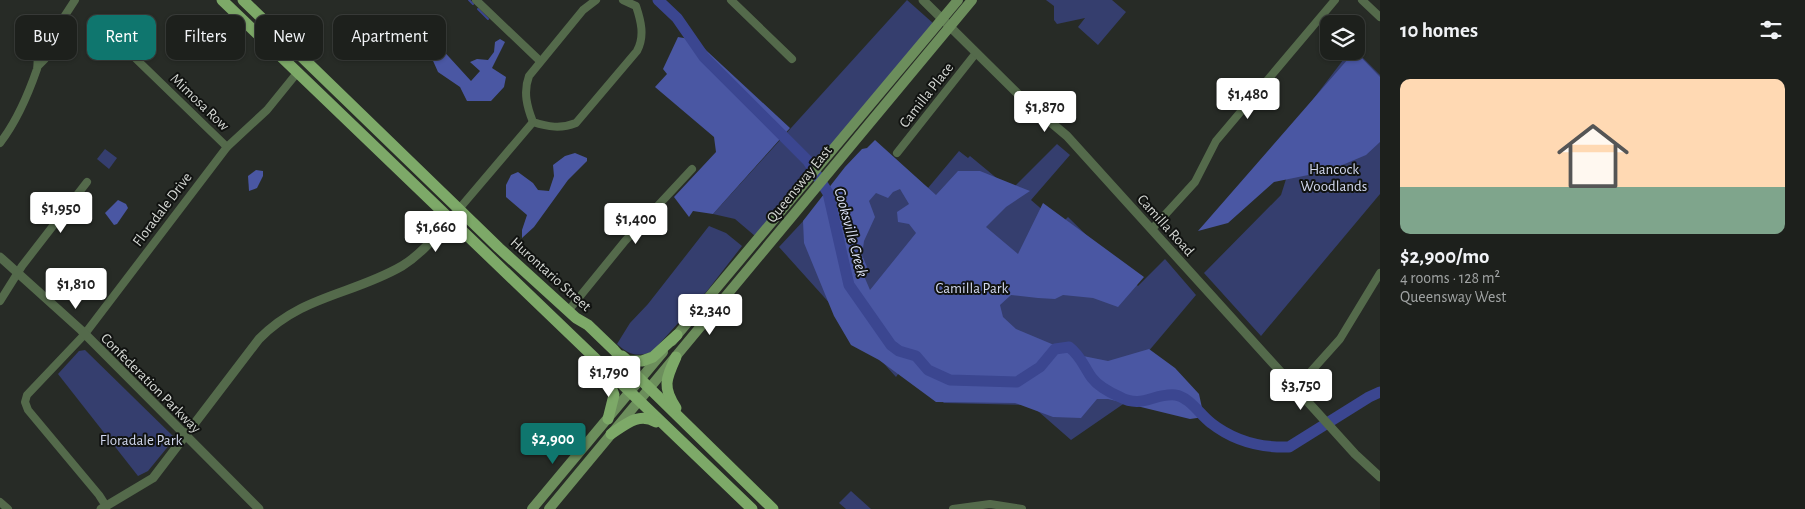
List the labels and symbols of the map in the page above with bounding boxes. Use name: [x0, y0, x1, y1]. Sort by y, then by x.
street label: Camilla Place: [896, 60, 956, 131]
street label: Mimosa Row: [168, 71, 232, 134]
pin: $1,480: [1207, 78, 1289, 120]
pin: $1,870: [1004, 90, 1086, 133]
street label: Queensway East: [764, 143, 835, 226]
park label: Hancock Woodlands: [1301, 162, 1367, 194]
street label: Floradale Drive: [130, 170, 195, 249]
water label: Cooksville Creek: [831, 186, 871, 279]
pin: $1,950: [20, 192, 102, 234]
street label: Camilla Road: [1134, 192, 1197, 259]
pin: $1,400: [595, 202, 677, 245]
pin: $1,660: [395, 210, 477, 253]
street label: Hurontario Street: [508, 234, 594, 314]
pin: $1,810: [35, 268, 117, 310]
park label: Camilla Park: [936, 281, 1009, 296]
pin: $2,340: [669, 294, 751, 336]
street label: Confederation Parkway: [98, 330, 204, 437]
pin: $1,790: [568, 356, 650, 398]
pin: $3,750: [1260, 368, 1342, 411]
pin: $2,900: [512, 422, 594, 465]
park label: Floradale Park: [100, 433, 183, 448]

